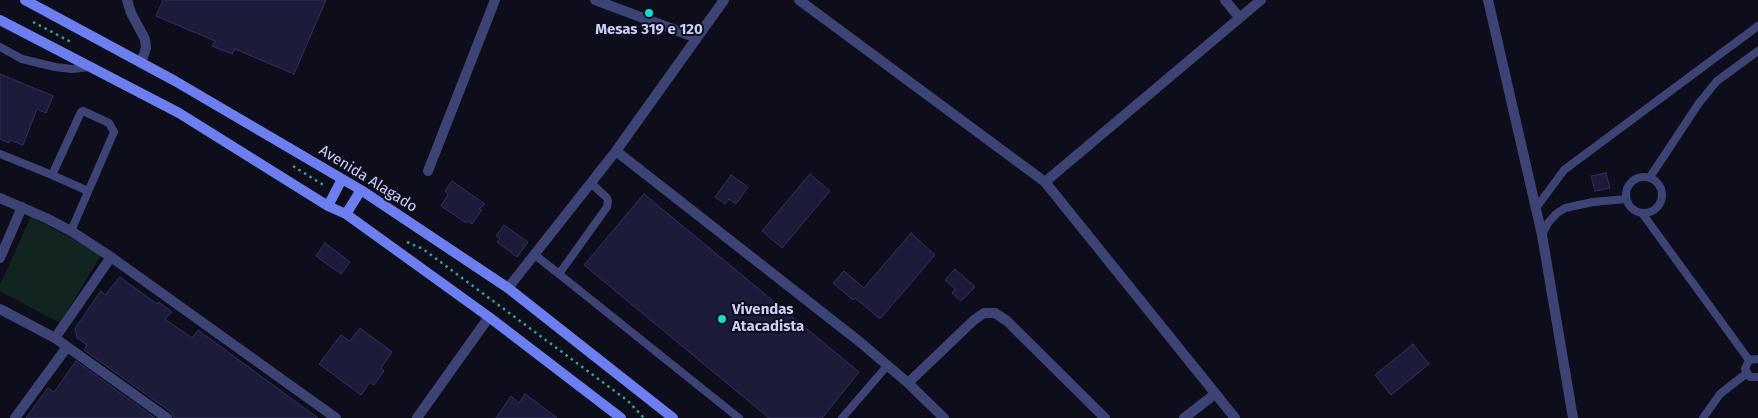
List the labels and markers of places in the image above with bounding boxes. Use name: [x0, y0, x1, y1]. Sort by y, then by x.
marker: Mesas 319 e 120: [643, 7, 655, 19]
place label: Mesas 319 e 120: [595, 21, 703, 39]
place label: Vivendas Atacadista: [732, 301, 804, 336]
marker: Vivendas Atacadista: [716, 313, 728, 325]

